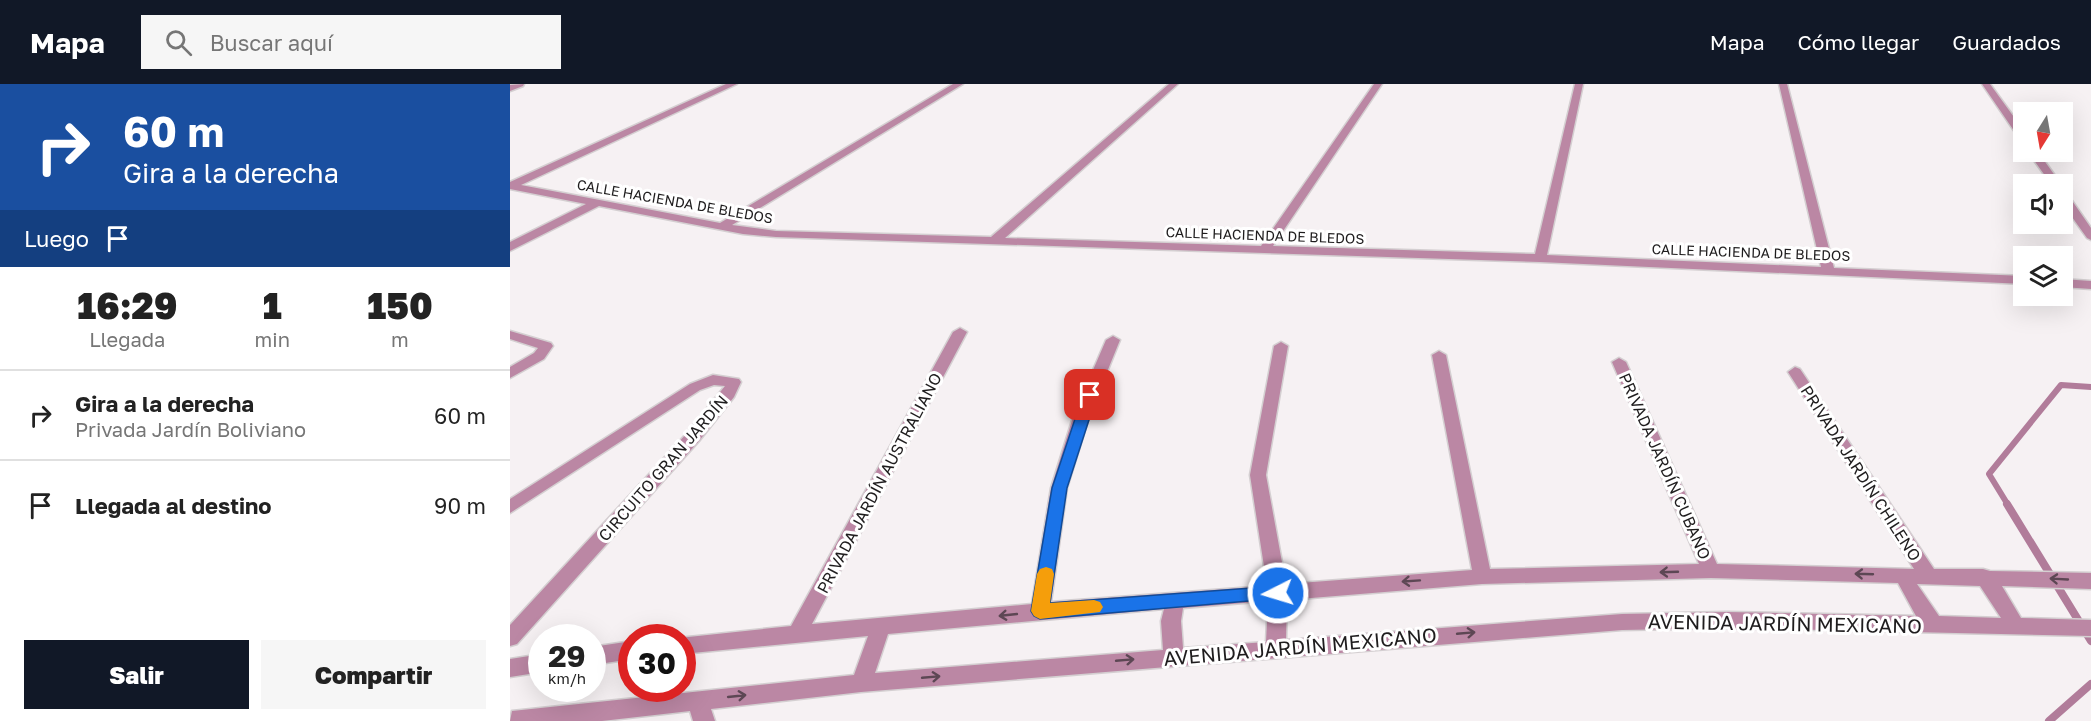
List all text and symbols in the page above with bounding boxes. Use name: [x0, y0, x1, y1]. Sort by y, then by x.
search box: [141, 15, 561, 69]
text: Mapa: [30, 26, 105, 59]
icon: search: [162, 26, 195, 59]
text: Buscar aquí: [210, 29, 333, 56]
text: Mapa: [1710, 29, 1765, 55]
text: Cómo llegar: [1798, 29, 1919, 55]
text: Guardados: [1952, 29, 2061, 55]
north arrow: [2013, 102, 2073, 162]
map controls: [2013, 102, 2073, 306]
text: 60 m: [123, 106, 224, 156]
icon: right: [24, 108, 102, 186]
text: Gira a la derecha: [123, 157, 339, 189]
button: sound: [2013, 174, 2073, 234]
street label: CALLE HACIENDA DE BLEDOS: [576, 175, 774, 227]
icon: arrive: [101, 222, 134, 255]
street label: CALLE HACIENDA DE BLEDOS: [1165, 223, 1365, 247]
text: Luego: [24, 225, 89, 252]
street label: CALLE HACIENDA DE BLEDOS: [1651, 240, 1851, 264]
button: layers: [2013, 246, 2073, 306]
text: 16:29: [77, 284, 177, 327]
text: 1: [263, 284, 282, 327]
text: 150: [367, 284, 433, 327]
text: Llegada: [89, 327, 165, 351]
text: min: [255, 327, 290, 351]
text: m: [391, 327, 409, 351]
street label: PRIVADA JARDÍN AUSTRALIANO: [812, 369, 946, 597]
pin: [1064, 369, 1115, 420]
street label: PRIVADA JARDÍN CUBANO: [1615, 370, 1715, 562]
icon: arrive: [1073, 378, 1106, 411]
street label: PRIVADA JARDÍN CHILENO: [1797, 381, 1925, 565]
text: Gira a la derecha: [75, 390, 254, 417]
street label: CIRCUITO GRAN JARDÍN: [594, 391, 732, 545]
icon: right: [24, 399, 57, 432]
text: 60 m: [434, 402, 486, 429]
text: Privada Jardín Boliviano: [75, 417, 306, 441]
icon: arrive: [24, 489, 57, 522]
text: Llegada al destino: [75, 492, 272, 519]
text: 90 m: [434, 492, 486, 519]
position arrow: [1246, 561, 1310, 625]
one-way arrow: [1660, 566, 1680, 578]
one-way arrow: [1855, 569, 1875, 580]
one-way arrow: [2050, 573, 2070, 585]
one-way arrow: [1402, 576, 1422, 587]
street label: AVENIDA JARDÍN MEXICANO: [1648, 609, 1922, 637]
one-way arrow: [998, 610, 1018, 621]
street label: AVENIDA JARDÍN MEXICANO: [1162, 622, 1438, 670]
speed limit sign: 30: [618, 624, 696, 702]
one-way arrow: [1456, 627, 1476, 638]
text: 29: [548, 638, 586, 674]
button: Salir: [24, 640, 249, 709]
button: Compartir: [261, 640, 486, 709]
one-way arrow: [1115, 654, 1135, 665]
text: km/h: [548, 669, 586, 687]
one-way arrow: [920, 671, 940, 682]
one-way arrow: [726, 690, 746, 701]

